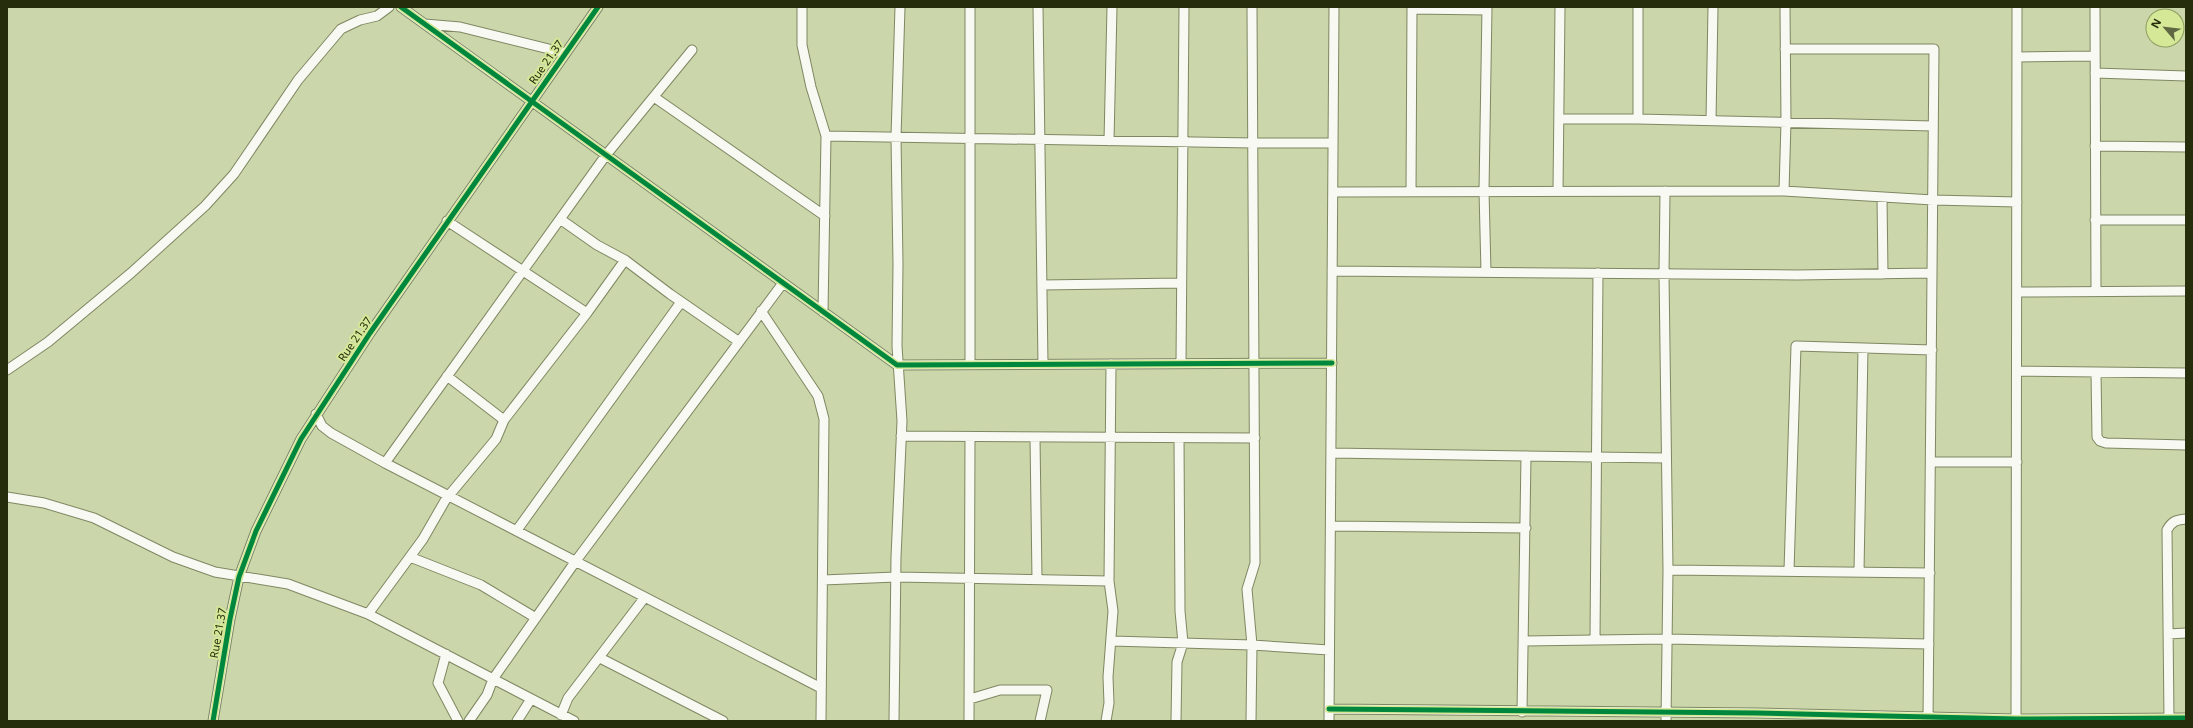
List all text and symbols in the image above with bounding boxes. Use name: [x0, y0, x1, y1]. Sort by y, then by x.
north arrow: [2145, 8, 2185, 48]
text: N: [2147, 16, 2164, 31]
street label: Rue 21.37: [525, 37, 566, 87]
street label: Rue 21.37: [334, 313, 375, 364]
street label: Rue 21.37: [206, 607, 229, 659]

